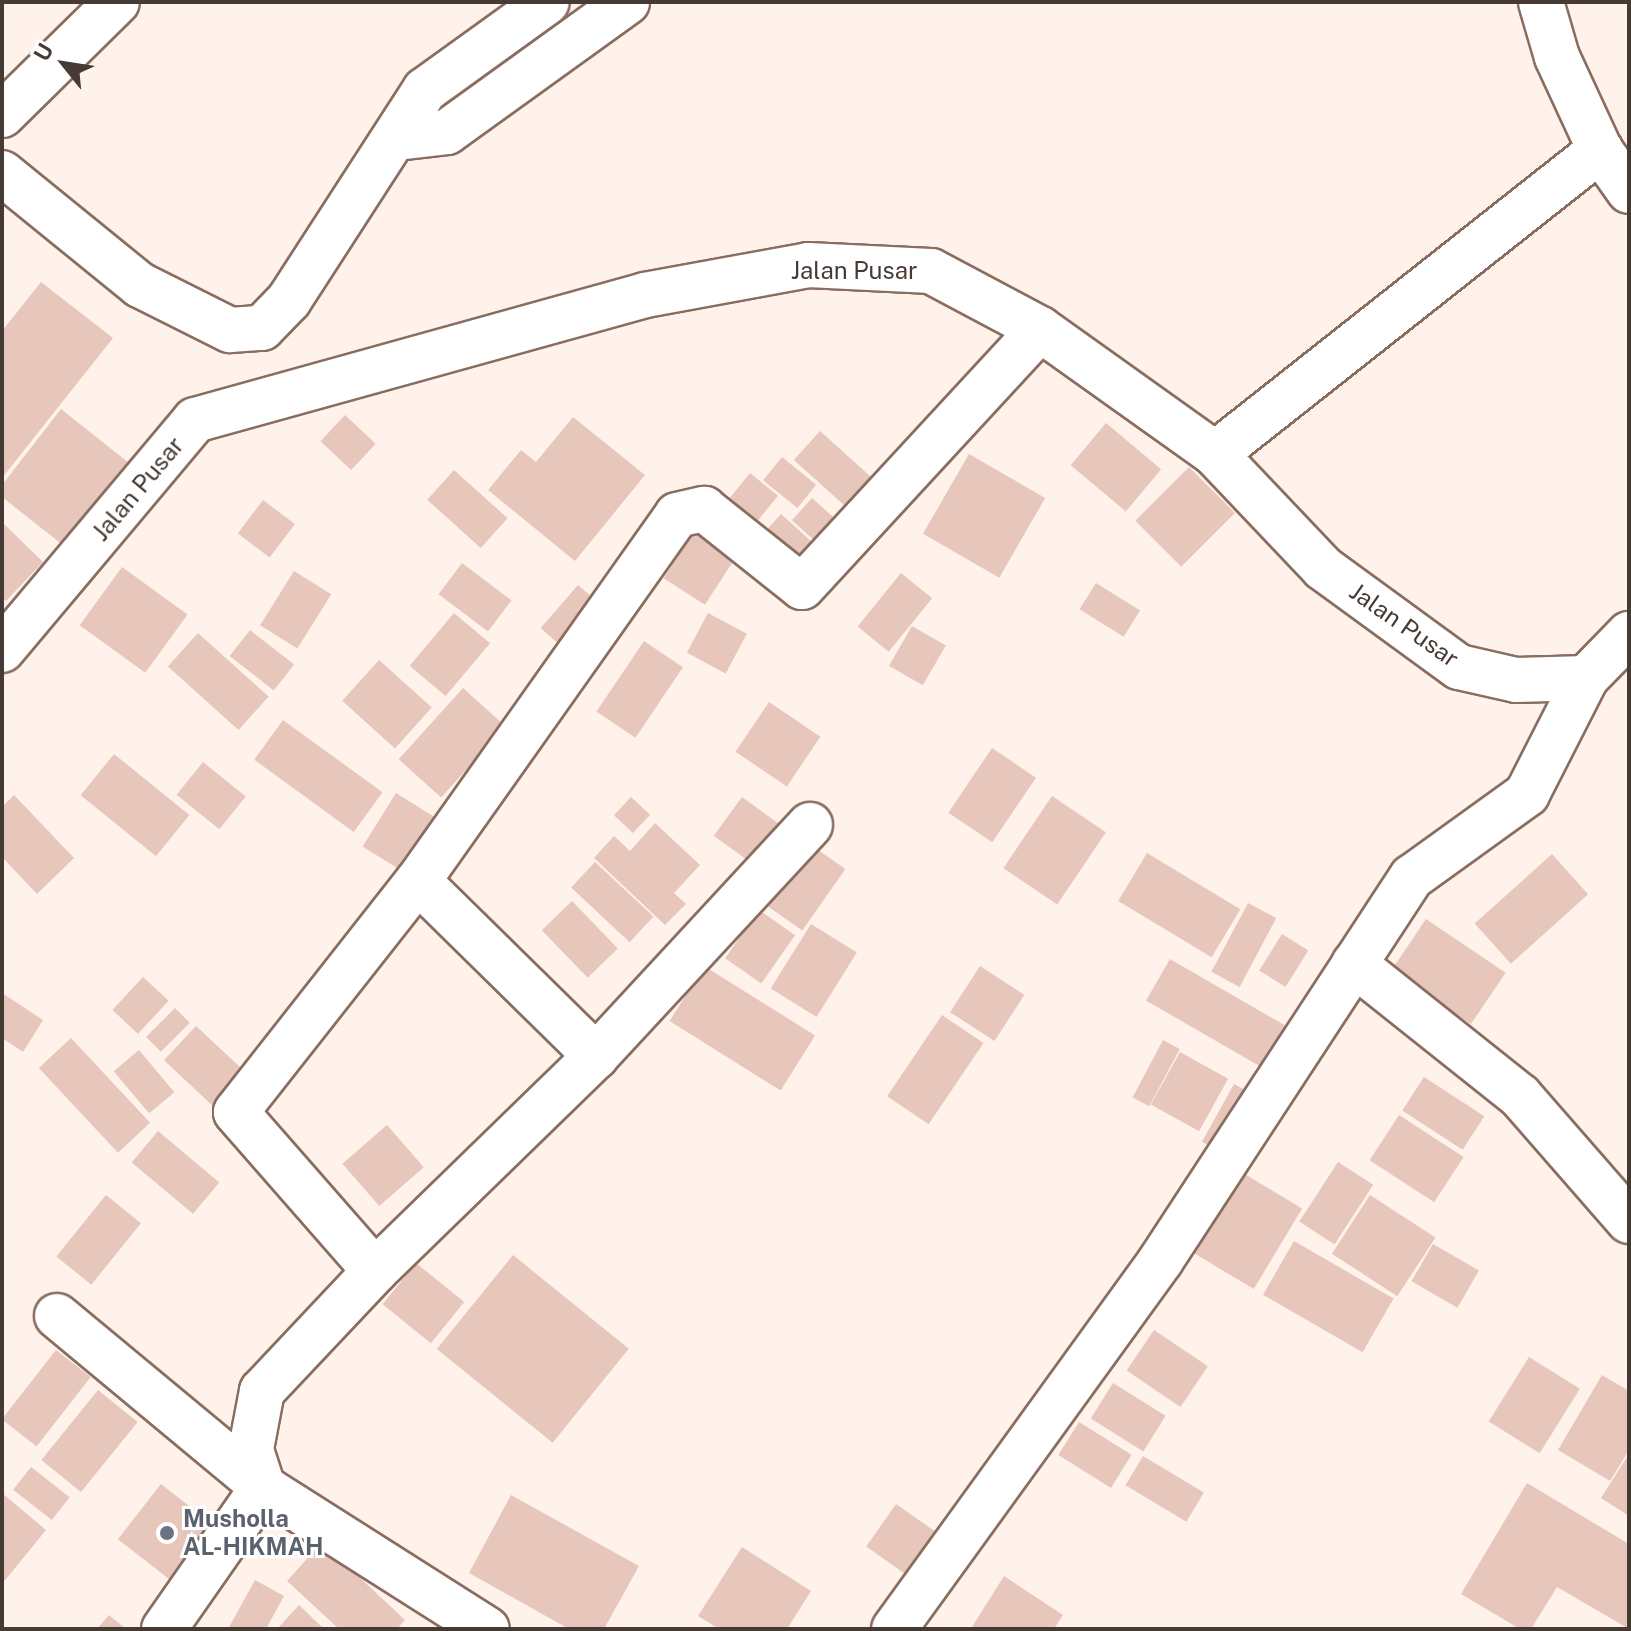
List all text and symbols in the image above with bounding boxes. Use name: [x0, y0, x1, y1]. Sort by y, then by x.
north arrow: [24, 24, 104, 104]
text: U: [28, 39, 58, 65]
street label: Jalan Pusar: [791, 257, 917, 285]
street label: Jalan Pusar: [86, 431, 190, 547]
street label: Jalan Pusar: [1344, 577, 1464, 673]
place label: Musholla AL-HIKMAH: [183, 1505, 323, 1561]
marker: Musholla AL-HIKMAH: [158, 1524, 176, 1542]

